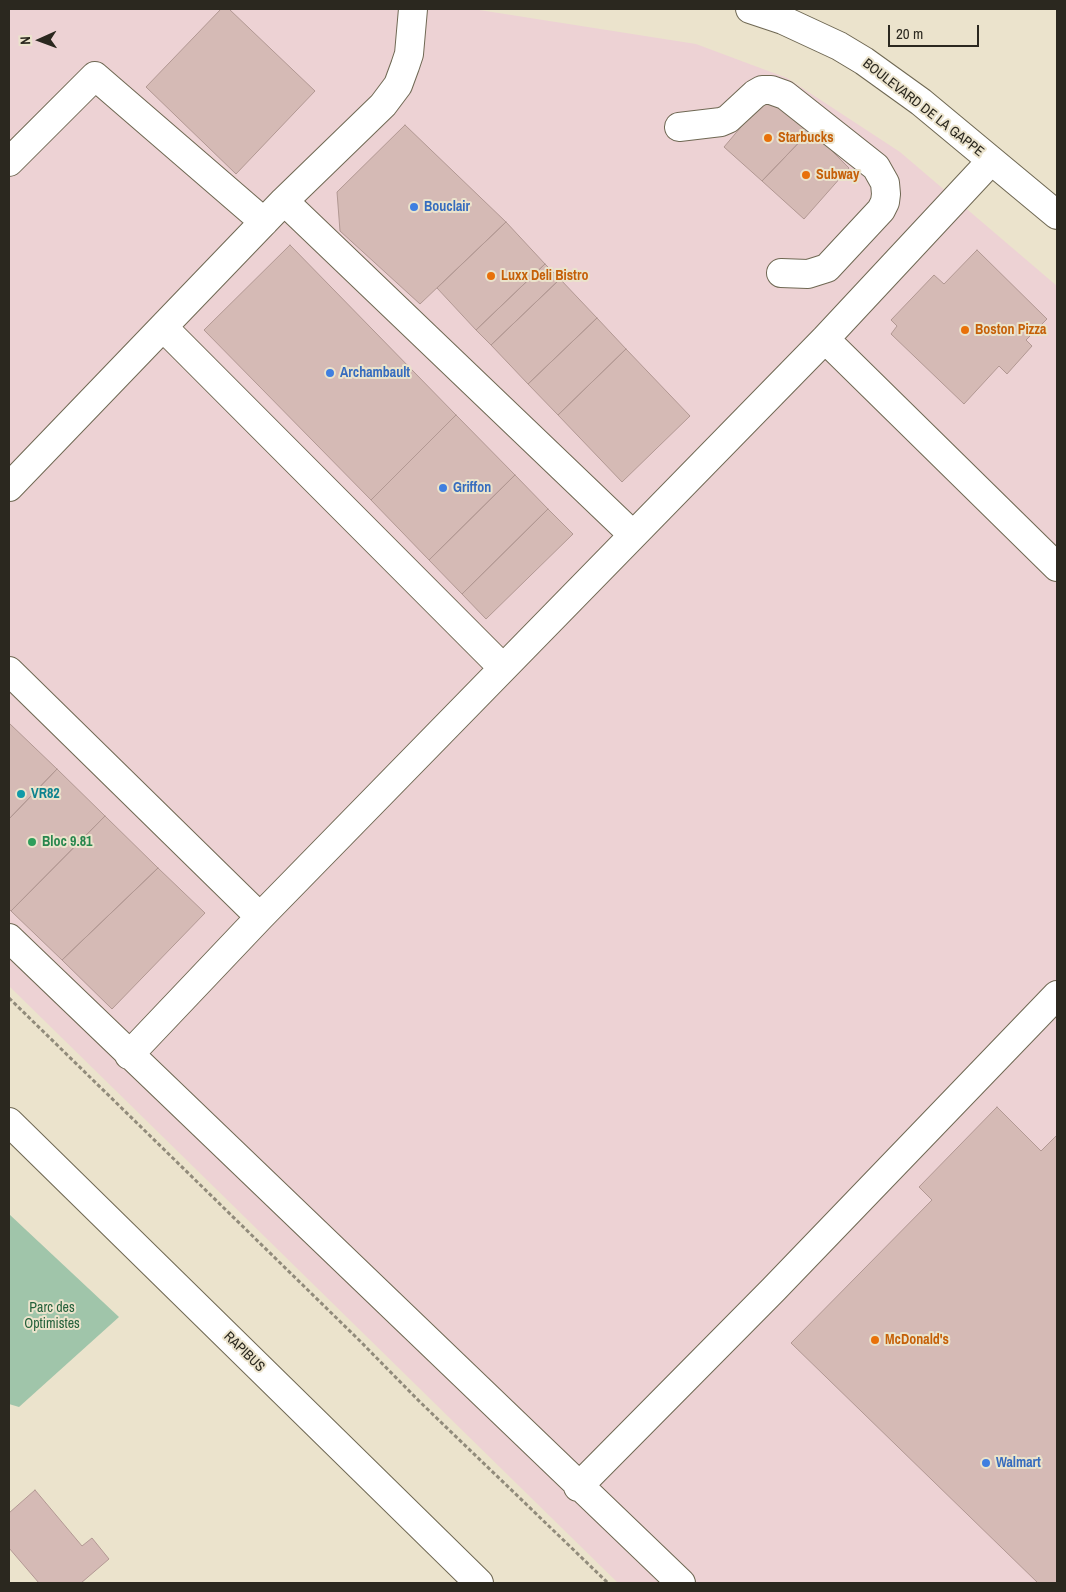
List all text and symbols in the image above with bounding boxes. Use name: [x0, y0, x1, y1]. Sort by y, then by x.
north arrow: [15, 15, 65, 65]
scale bar: [891, 15, 982, 47]
text: 20 m: [896, 23, 923, 44]
text: N: [16, 36, 34, 45]
street label: BOULEVARD DE LA GAPPE: [859, 55, 987, 161]
place label: Starbucks: [778, 130, 834, 146]
marker: Starbucks: [762, 132, 774, 144]
place label: Subway: [816, 167, 859, 183]
marker: Subway: [800, 169, 812, 181]
place label: Bouclair: [424, 199, 470, 215]
marker: Bouclair: [408, 201, 420, 213]
place label: Luxx Deli Bistro: [501, 268, 588, 284]
marker: Luxx Deli Bistro: [485, 270, 497, 282]
place label: Boston Pizza: [975, 322, 1046, 338]
marker: Boston Pizza: [959, 324, 971, 336]
place label: Archambault: [340, 365, 410, 381]
marker: Archambault: [324, 367, 336, 379]
place label: Griffon: [453, 480, 491, 496]
marker: Griffon: [437, 482, 449, 494]
place label: VR82: [31, 786, 60, 802]
marker: VR82: [15, 788, 27, 800]
place label: Bloc 9.81: [42, 834, 92, 850]
marker: Bloc 9.81: [26, 836, 38, 848]
park label: Parc des Optimistes: [24, 1300, 80, 1332]
street label: RAPIBUS: [220, 1328, 268, 1376]
place label: McDonald's: [885, 1332, 949, 1348]
marker: McDonald's: [869, 1334, 881, 1346]
place label: Walmart: [996, 1455, 1041, 1471]
marker: Walmart: [980, 1457, 992, 1469]

